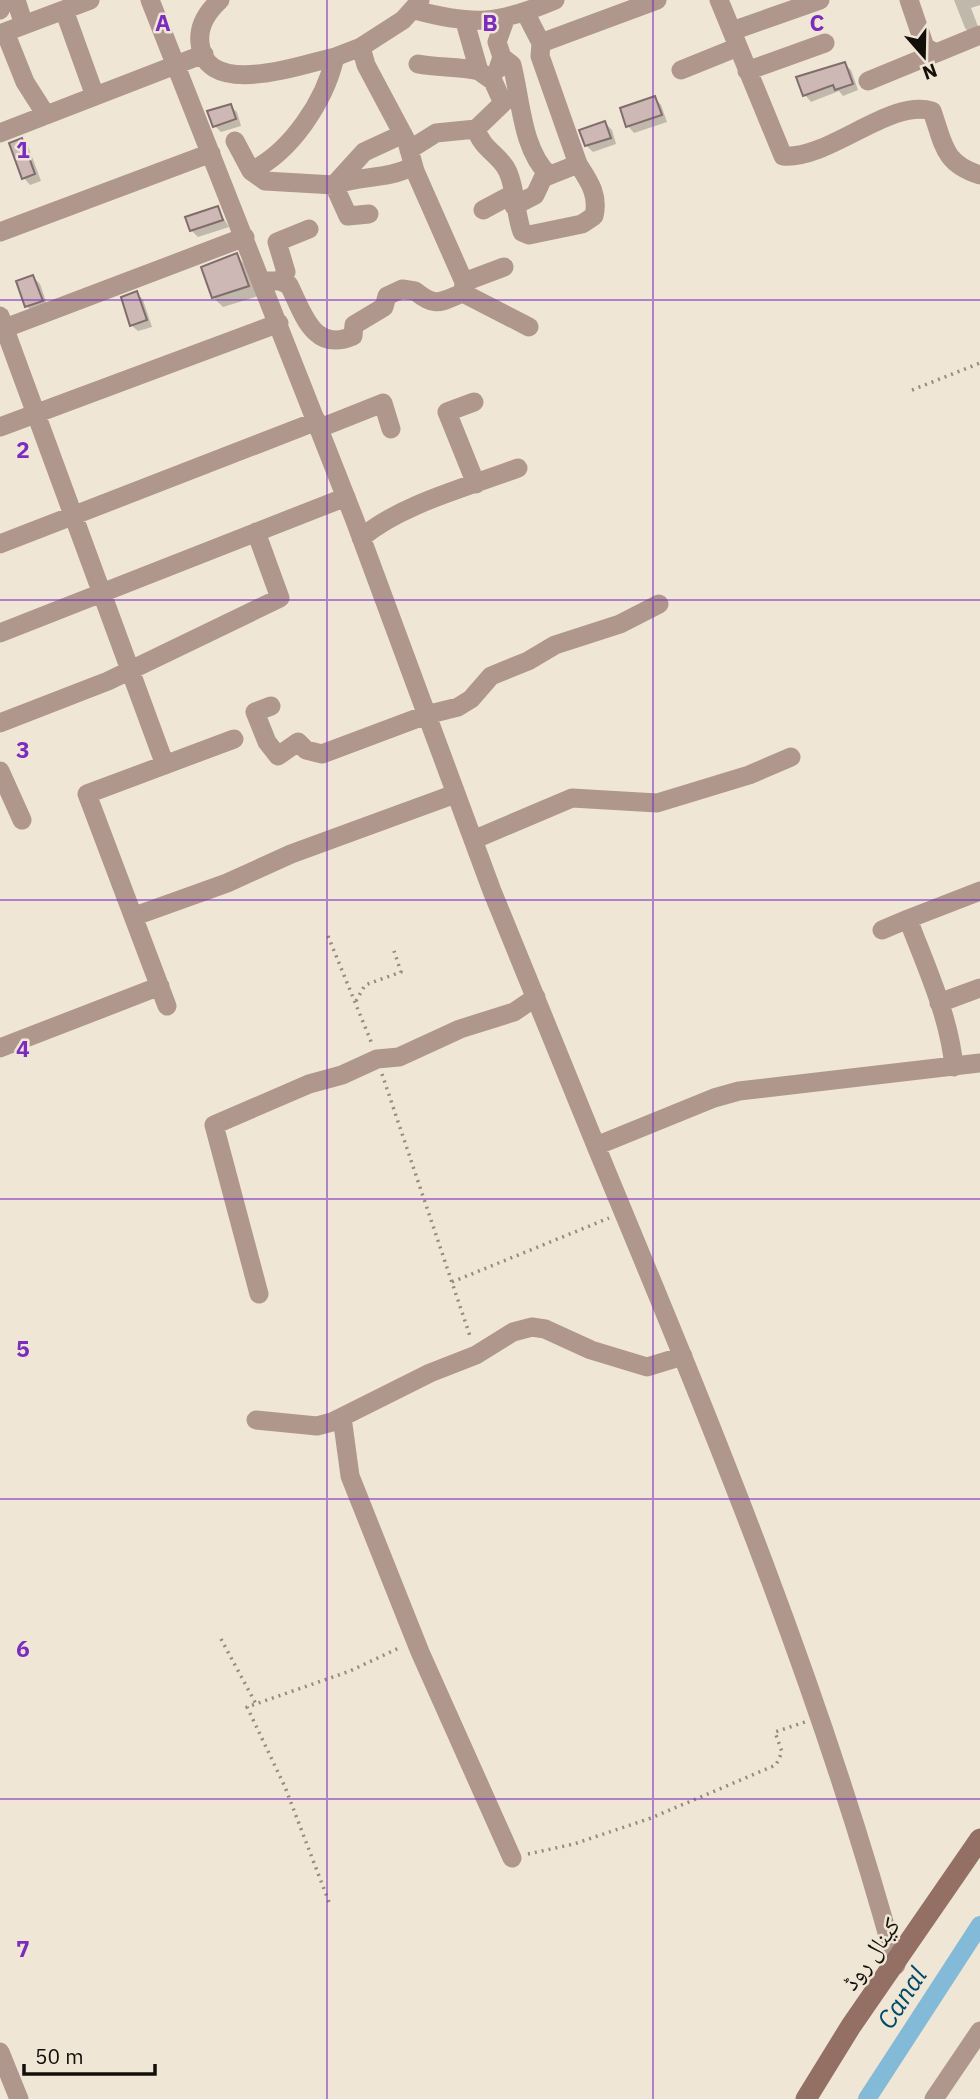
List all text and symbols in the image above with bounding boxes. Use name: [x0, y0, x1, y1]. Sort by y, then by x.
text: A: [155, 7, 171, 37]
text: B: [482, 7, 498, 37]
text: C: [810, 7, 825, 37]
north arrow: [889, 21, 959, 91]
text: N: [919, 58, 940, 86]
text: 1: [16, 134, 30, 164]
text: 2: [16, 434, 30, 464]
text: 3: [16, 734, 30, 764]
text: 4: [16, 1033, 30, 1063]
text: 5: [16, 1333, 30, 1363]
text: 6: [16, 1633, 30, 1663]
street label: کینال روڈ: [834, 1911, 907, 1996]
text: 7: [16, 1933, 30, 1963]
water label: Canal: [869, 1960, 934, 2035]
scale bar: [24, 2032, 156, 2076]
text: 50 m: [35, 2042, 84, 2070]

